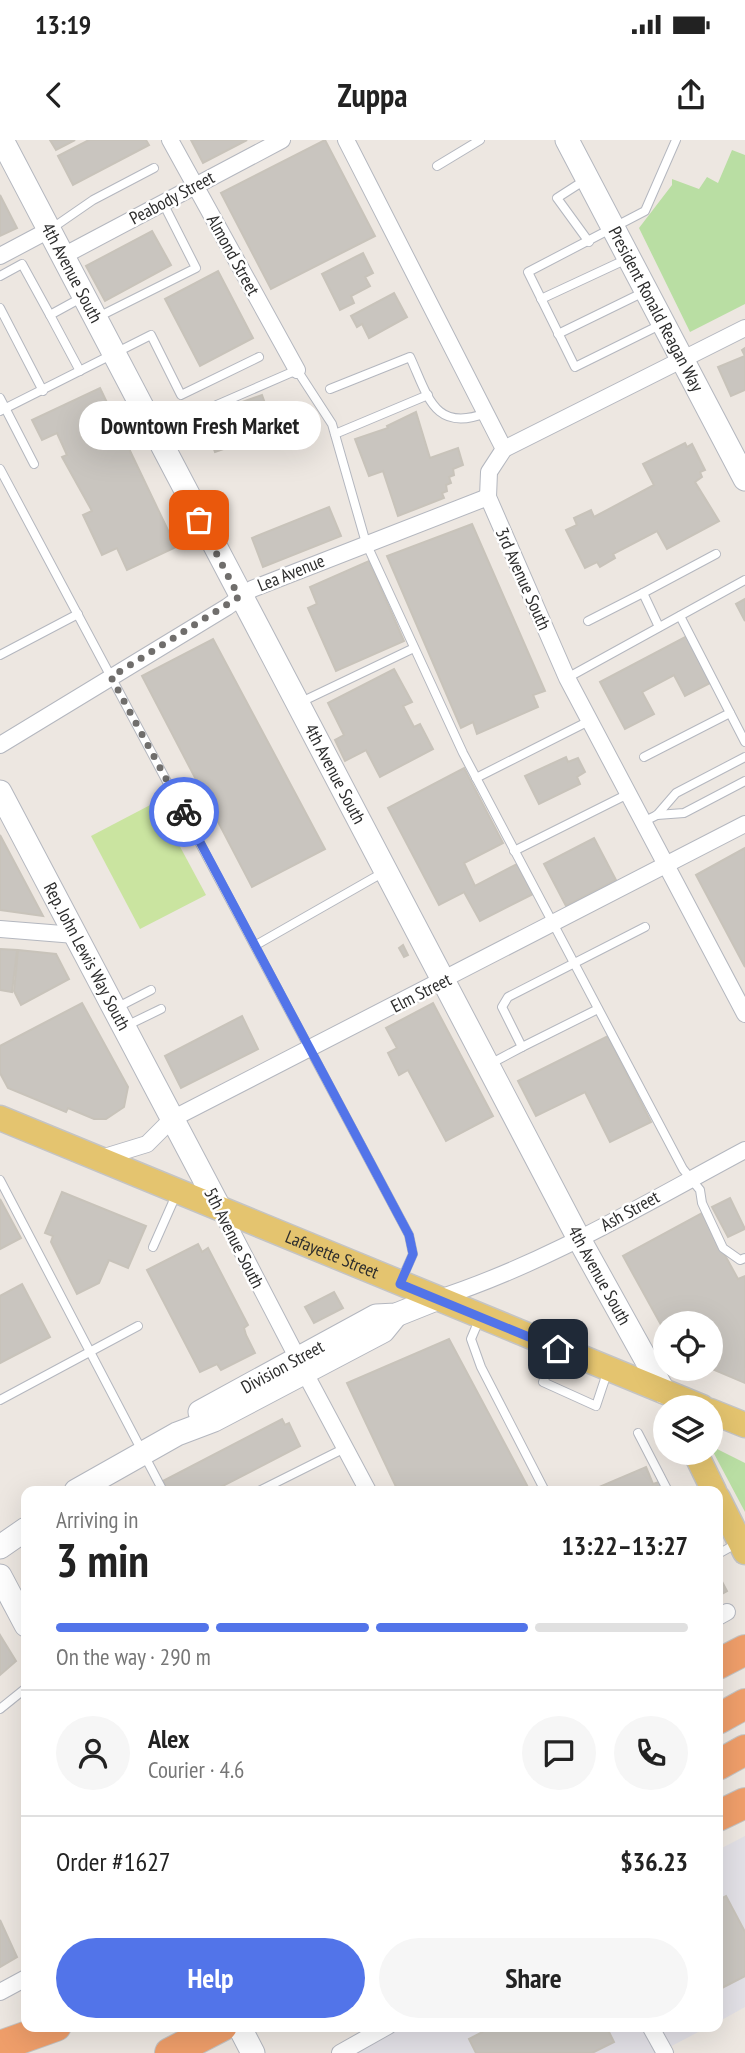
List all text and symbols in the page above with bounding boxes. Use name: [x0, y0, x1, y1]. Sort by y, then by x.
text: 13:19: [35, 8, 91, 41]
text: Zuppa: [337, 74, 408, 116]
icon: back: [35, 76, 73, 114]
icon: share: [672, 76, 710, 114]
street label: Peabody Street: [125, 166, 218, 230]
street label: Almond Street: [202, 210, 265, 299]
street label: 4th Avenue South: [36, 219, 108, 327]
street label: President Ronald Reagan Way: [603, 222, 709, 395]
callout: Downtown Fresh Market: [78, 401, 320, 450]
text: Downtown Fresh Market: [101, 411, 299, 440]
pin: [169, 490, 229, 550]
icon: bag: [180, 501, 218, 539]
street label: 3rd Avenue South: [491, 524, 556, 634]
street label: Lea Avenue: [254, 549, 328, 596]
street label: 4th Avenue South: [300, 720, 371, 828]
courier: [149, 777, 219, 847]
icon: bike: [165, 793, 203, 831]
street label: Rep. John Lewis Way South: [39, 878, 136, 1034]
street label: Elm Street: [387, 968, 455, 1017]
street label: 5th Avenue South: [199, 1184, 270, 1292]
street label: Ash Street: [596, 1185, 663, 1236]
street label: 4th Avenue South: [563, 1222, 636, 1329]
street label: Lafayette Street: [282, 1225, 382, 1284]
map controls: [653, 1311, 723, 1465]
button: locate: [653, 1311, 723, 1381]
pin: [528, 1319, 588, 1379]
icon: home: [539, 1330, 577, 1368]
street label: Division Street: [237, 1335, 328, 1398]
button: layers: [653, 1395, 723, 1465]
text: Arriving in: [56, 1505, 138, 1534]
text: 13:22–13:27: [561, 1529, 688, 1562]
text: 3 min: [56, 1530, 149, 1590]
text: On the way · 290 m: [56, 1642, 211, 1671]
button: person: [56, 1716, 130, 1790]
button: chat: [522, 1716, 596, 1790]
button: phone: [614, 1716, 688, 1790]
text: Alex: [148, 1722, 189, 1755]
text: Courier · 4.6: [148, 1755, 244, 1784]
text: Order #1627: [56, 1845, 171, 1878]
text: $36.23: [620, 1845, 688, 1878]
button: Help: [56, 1938, 365, 2018]
button: Share: [379, 1938, 688, 2018]

